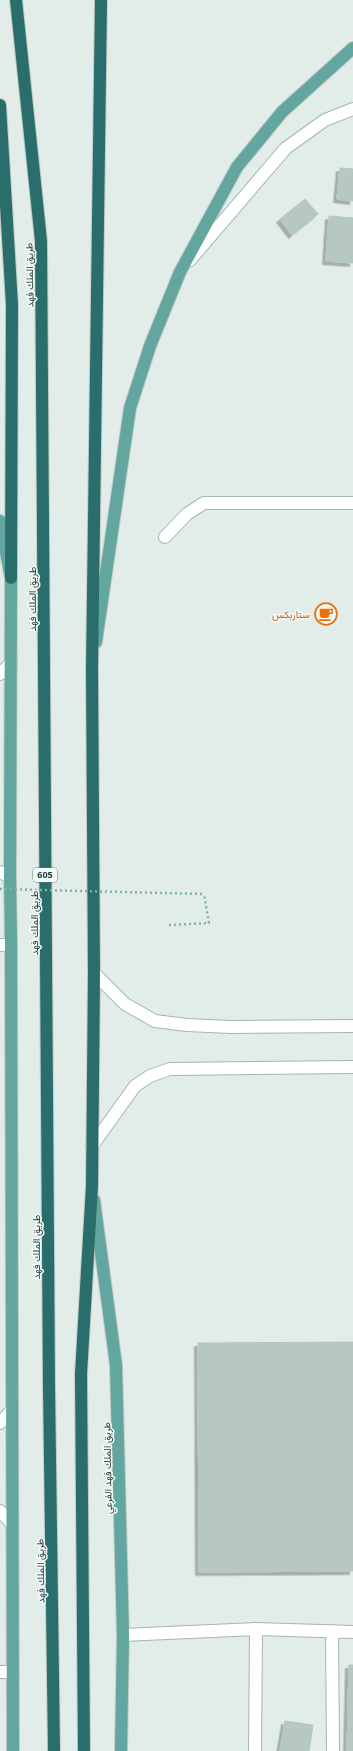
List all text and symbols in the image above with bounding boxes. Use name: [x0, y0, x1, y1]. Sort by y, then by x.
street label: طريق الملك فهد: [21, 242, 37, 307]
street label: طريق الملك فهد: [25, 566, 39, 631]
cafe icon: ستاربكس: [313, 601, 339, 627]
place label: ستاربكس: [272, 607, 310, 621]
road number: 605: [33, 868, 57, 882]
street label: طريق الملك فهد: [27, 890, 41, 955]
street label: طريق الملك فهد: [29, 1214, 43, 1279]
street label: طريق الملك فهد الفرعي: [99, 1421, 117, 1514]
street label: طريق الملك فهد: [32, 1538, 48, 1603]

